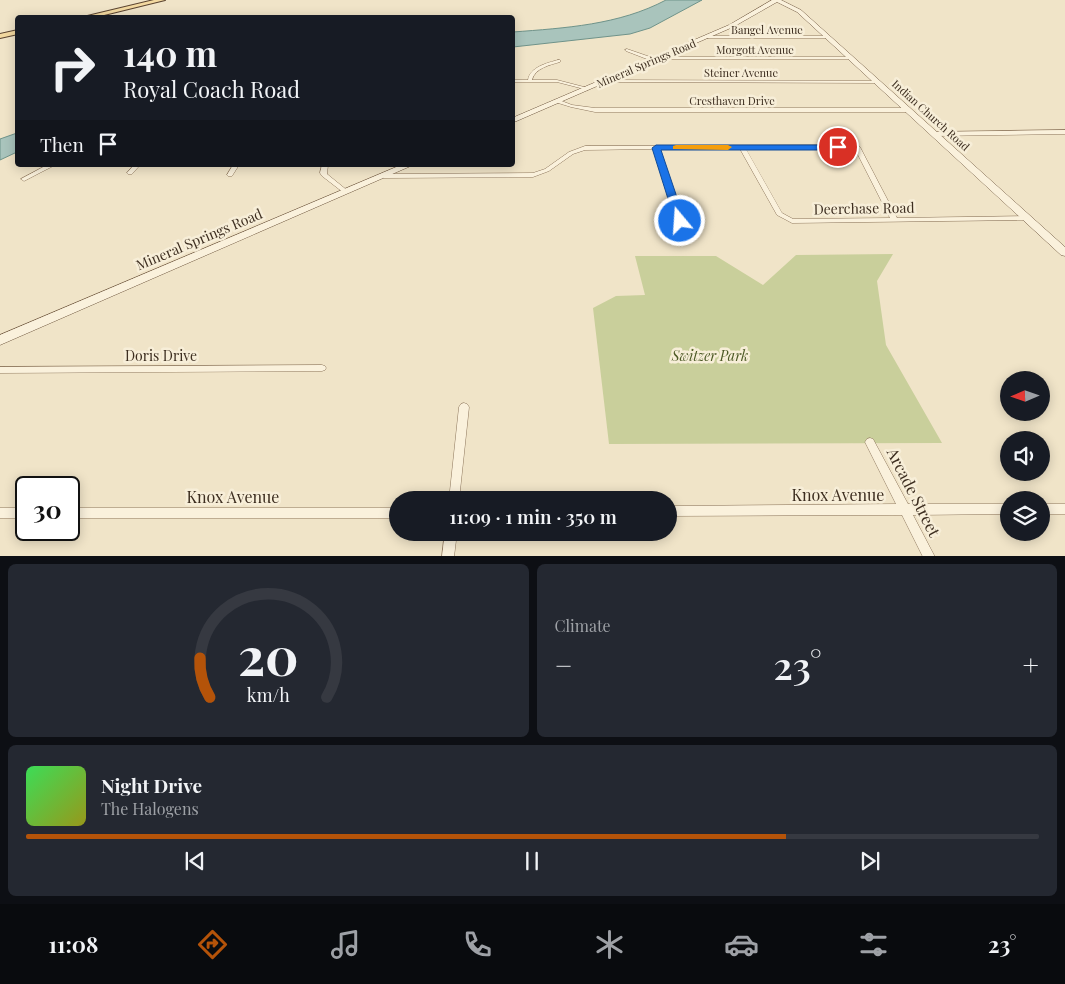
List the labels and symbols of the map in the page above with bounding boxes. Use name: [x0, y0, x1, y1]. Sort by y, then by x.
street label: Bangel Avenue: [731, 22, 803, 37]
street label: Mineral Springs Road: [594, 35, 699, 91]
street label: Morgott Avenue: [716, 42, 794, 57]
street label: Steiner Avenue: [704, 65, 778, 80]
street label: Indian Church Road: [889, 76, 973, 154]
street label: Cresthaven Drive: [689, 93, 775, 108]
pin: [817, 126, 859, 168]
position arrow: [653, 194, 705, 246]
street label: Deerchase Road: [813, 198, 915, 218]
street label: Mineral Springs Road: [133, 204, 265, 274]
street label: Doris Drive: [125, 346, 197, 365]
park label: Switzer Park: [671, 346, 748, 365]
north arrow: [1000, 371, 1050, 421]
street label: Arcade Street: [882, 443, 946, 540]
speed limit sign: 30: [15, 476, 80, 541]
street label: Knox Avenue: [792, 484, 884, 505]
street label: Knox Avenue: [187, 486, 279, 507]

